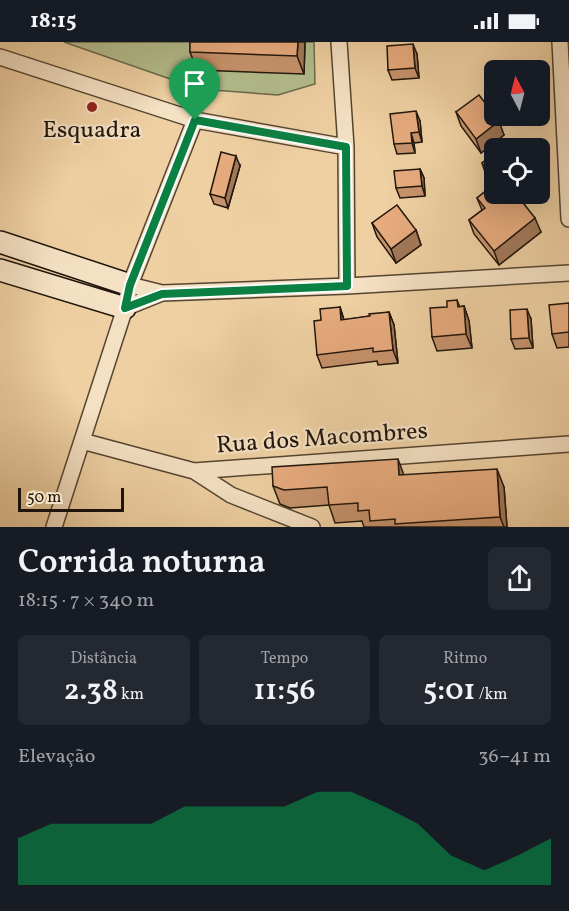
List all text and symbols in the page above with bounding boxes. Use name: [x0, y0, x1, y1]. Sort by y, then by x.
text: 18:15: [30, 6, 77, 37]
pin: [169, 58, 220, 120]
north arrow: [484, 60, 550, 126]
map controls: [484, 60, 550, 204]
icon: arrive: [178, 67, 211, 100]
marker: Esquadra: [85, 100, 99, 114]
place label: Esquadra: [43, 114, 141, 148]
button: locate: [484, 138, 550, 204]
street label: Rua dos Macombres: [215, 415, 429, 463]
scale bar: [18, 485, 124, 513]
text: 50 m: [27, 487, 61, 509]
text: Corrida noturna: [18, 541, 266, 587]
button: share: [488, 547, 551, 610]
text: 18:15 · 7 × 340 m: [18, 587, 154, 615]
text: Distância: [71, 648, 137, 670]
text: Tempo: [261, 648, 308, 670]
text: Ritmo: [443, 648, 487, 670]
text: 2.38: [64, 670, 118, 712]
text: 11:56: [253, 670, 316, 712]
text: 5:01: [423, 670, 475, 712]
text: km: [118, 684, 144, 706]
text: /km: [475, 684, 507, 706]
text: Elevação: [18, 743, 95, 771]
text: 36–41 m: [478, 743, 551, 771]

